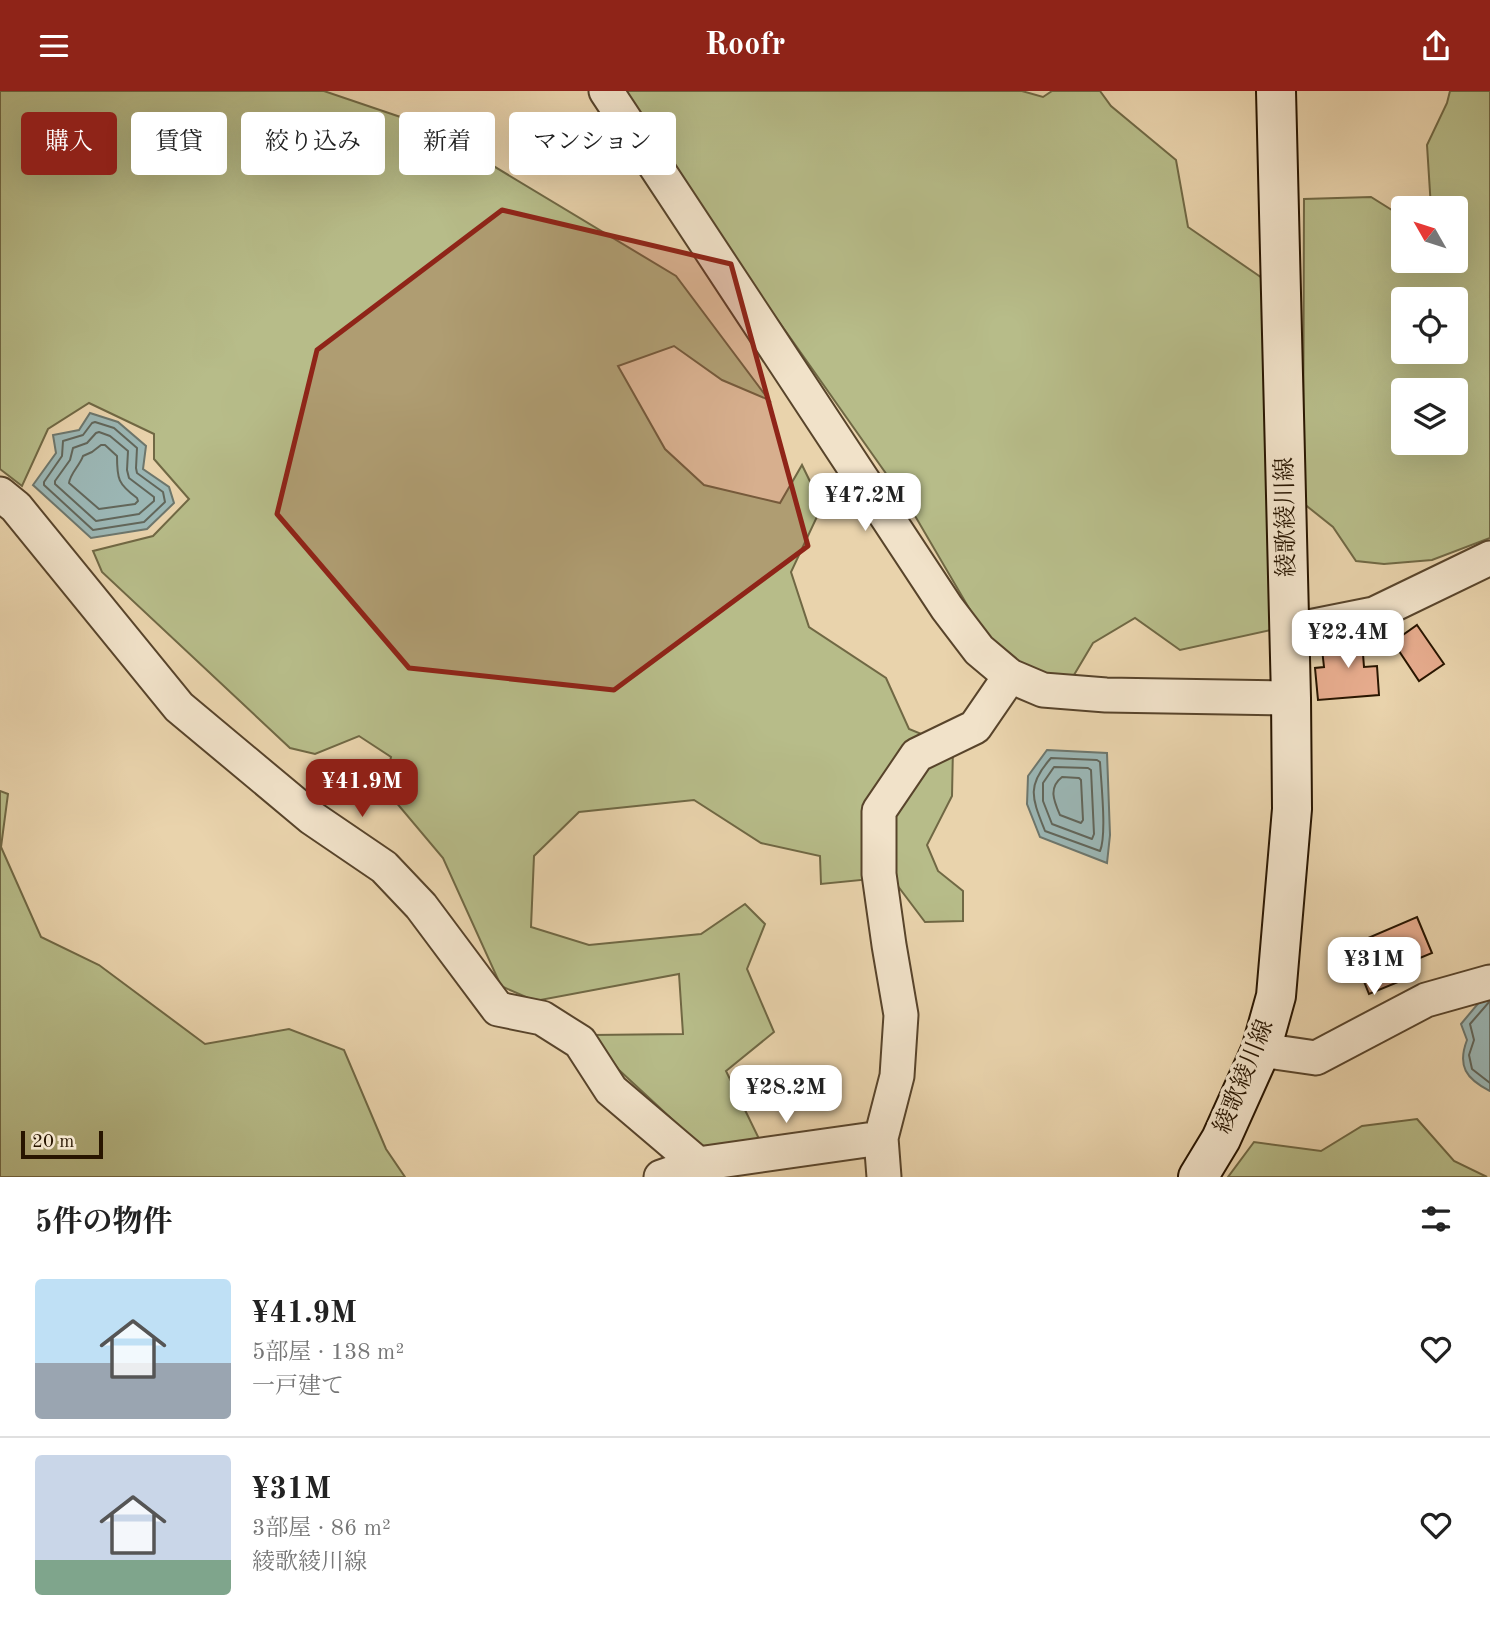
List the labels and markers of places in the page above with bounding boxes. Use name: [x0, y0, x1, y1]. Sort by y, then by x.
pin: ¥47.2M: [808, 473, 922, 533]
pin: ¥22.4M: [1291, 611, 1405, 670]
pin: ¥41.9M: [305, 759, 419, 819]
pin: ¥31M: [1333, 937, 1415, 997]
pin: ¥28.2M: [729, 1065, 843, 1125]

